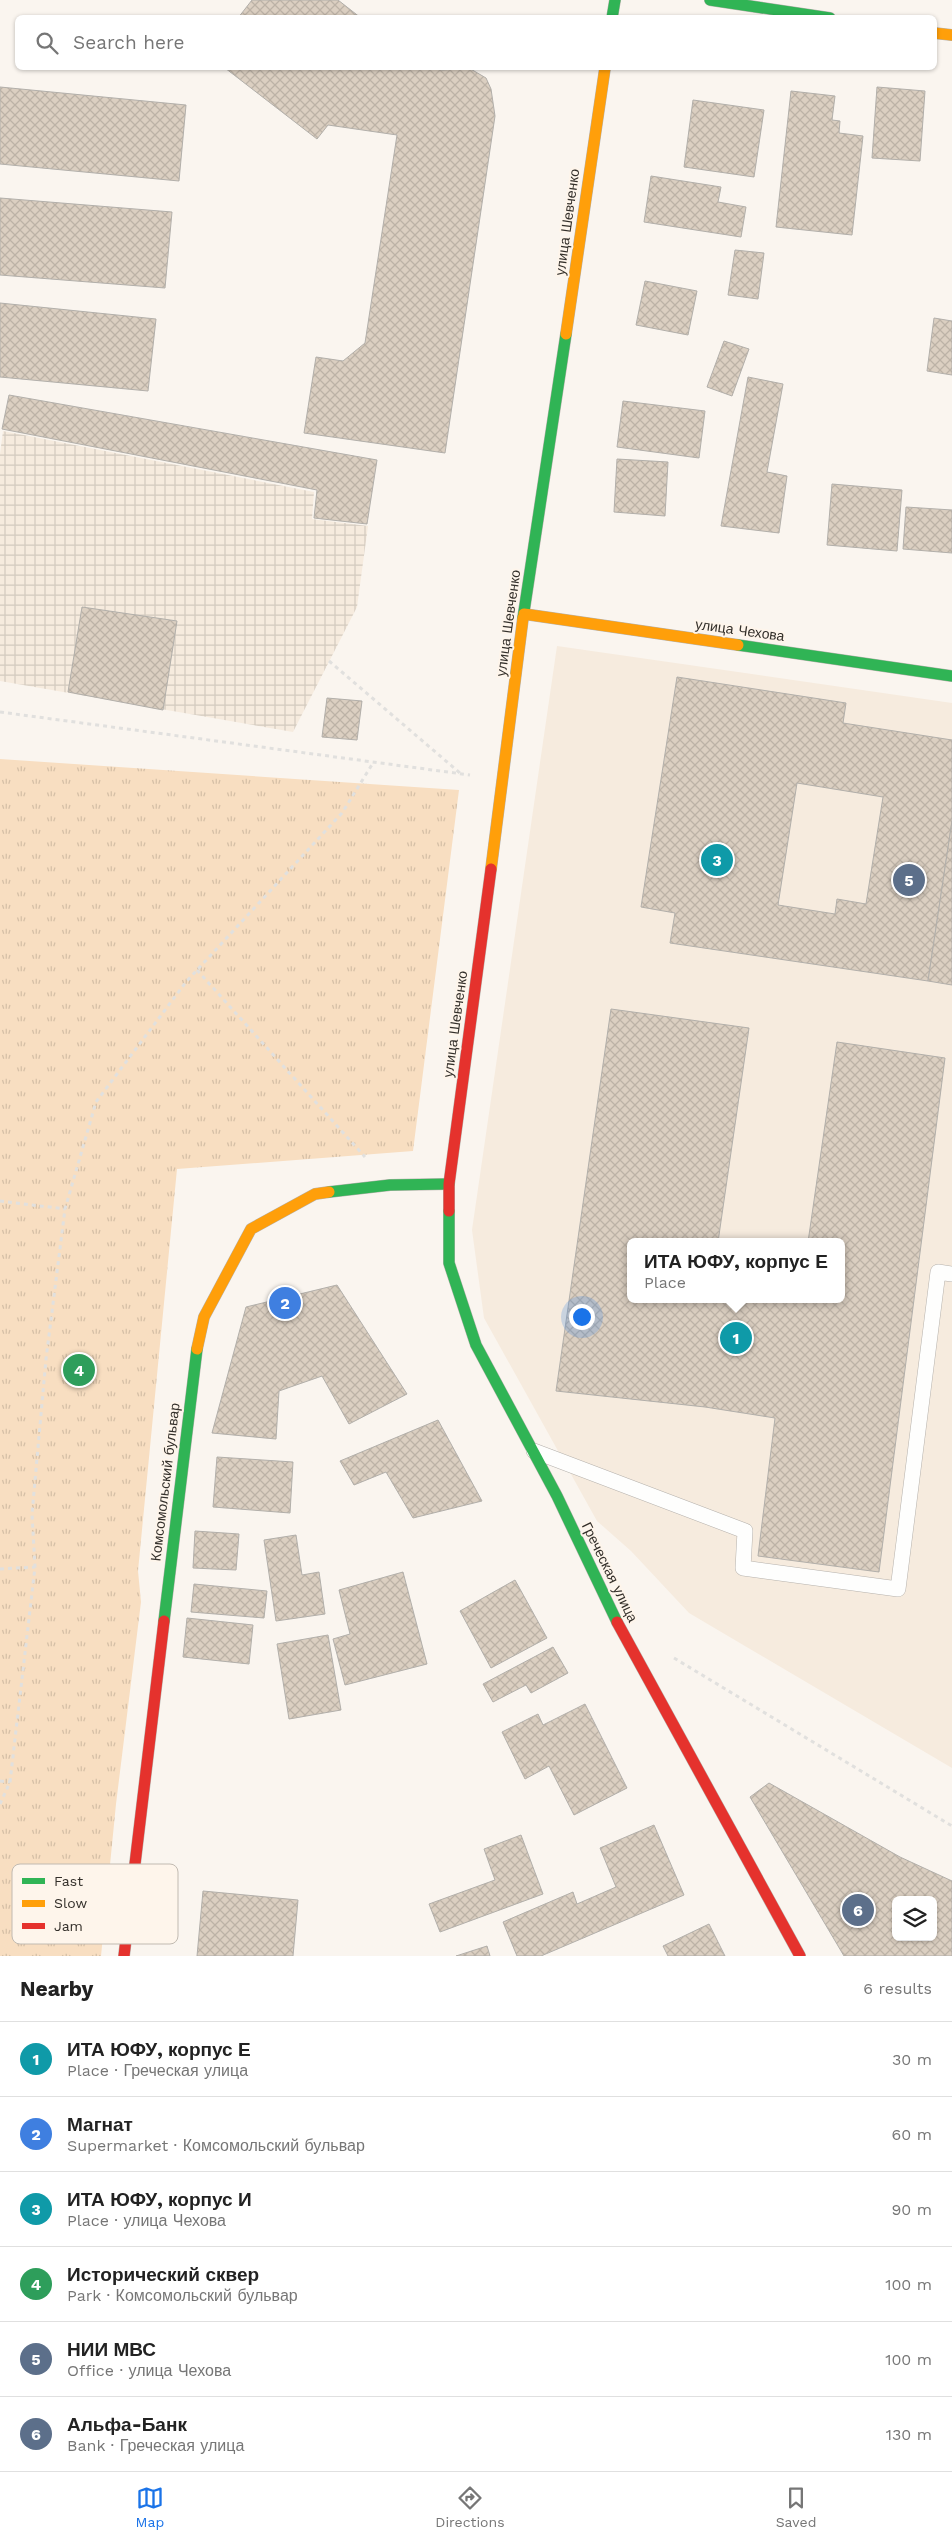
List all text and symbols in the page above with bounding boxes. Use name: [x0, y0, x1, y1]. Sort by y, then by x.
search box: [15, 15, 937, 70]
icon: search: [33, 29, 61, 57]
text: Search here: [73, 31, 184, 54]
street label: улица Шевченко: [552, 167, 582, 276]
street label: улица Шевченко: [493, 568, 523, 677]
street label: улица Чехова: [694, 616, 786, 644]
pin: 3: [701, 841, 733, 879]
pin: 5: [893, 861, 925, 899]
street label: улица Шевченко: [440, 969, 470, 1078]
popup: [627, 1238, 845, 1303]
text: ИТА ЮФУ, корпус Е: [644, 1250, 828, 1273]
text: Place: [644, 1273, 686, 1292]
pin: 2: [269, 1284, 301, 1322]
your location: [569, 1304, 595, 1330]
pin: 1: [720, 1319, 752, 1357]
pin: 4: [63, 1351, 95, 1389]
street label: Комсомольский бульвар: [147, 1402, 183, 1562]
street label: Греческая улица: [579, 1519, 641, 1625]
legend: [12, 1864, 178, 1944]
text: Fast: [54, 1873, 83, 1889]
pin: 6: [842, 1891, 874, 1929]
text: Slow: [54, 1895, 87, 1911]
map controls: [892, 1896, 937, 1941]
button: layers: [892, 1896, 937, 1941]
text: Jam: [54, 1918, 83, 1934]
text: Nearby: [20, 1976, 93, 2001]
text: 6 results: [863, 1979, 932, 1998]
text: ИТА ЮФУ, корпус Е: [67, 2038, 251, 2061]
text: 1: [33, 2050, 39, 2069]
text: 30 m: [892, 2050, 932, 2069]
text: Place · Греческая улица: [67, 2061, 248, 2080]
text: Магнат: [67, 2113, 133, 2136]
text: 2: [31, 2125, 41, 2144]
text: 60 m: [892, 2125, 932, 2144]
text: Supermarket · Комсомольский бульвар: [67, 2136, 365, 2155]
text: ИТА ЮФУ, корпус И: [67, 2188, 252, 2211]
text: 3: [31, 2200, 41, 2219]
text: 90 m: [891, 2200, 932, 2219]
text: Place · улица Чехова: [67, 2211, 226, 2230]
text: Исторический сквер: [67, 2263, 259, 2286]
text: 4: [31, 2275, 41, 2294]
text: 100 m: [885, 2275, 932, 2294]
text: Park · Комсомольский бульвар: [67, 2286, 298, 2305]
text: НИИ МВС: [67, 2338, 156, 2361]
text: 5: [31, 2350, 41, 2369]
text: 100 m: [885, 2350, 932, 2369]
text: Office · улица Чехова: [67, 2361, 231, 2380]
text: Альфа-Банк: [67, 2413, 187, 2436]
text: 6: [31, 2425, 41, 2444]
text: 130 m: [886, 2425, 932, 2444]
text: Bank · Греческая улица: [67, 2436, 244, 2455]
tab: Map: [136, 2484, 164, 2530]
tab: Directions: [435, 2484, 505, 2530]
tab: Saved: [776, 2484, 816, 2530]

